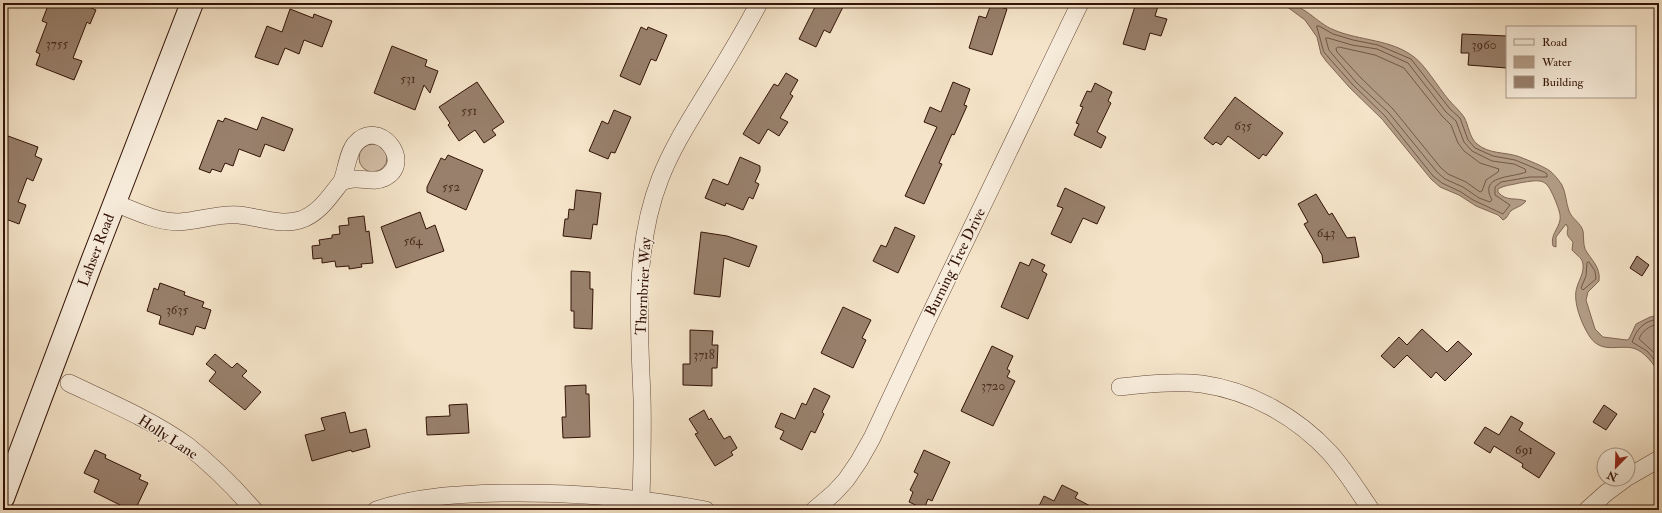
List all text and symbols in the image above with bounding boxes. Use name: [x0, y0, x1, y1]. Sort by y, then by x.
legend: [1506, 26, 1636, 98]
text: Road: [1542, 35, 1567, 50]
house number: 3755: [46, 36, 68, 52]
house number: 3960: [1472, 37, 1496, 53]
text: Water: [1541, 55, 1572, 70]
house number: 531: [400, 71, 416, 87]
text: Building: [1542, 75, 1585, 90]
house number: 551: [461, 103, 477, 119]
house number: 635: [1234, 118, 1252, 134]
house number: 552: [442, 179, 460, 195]
street label: Burning Tree Drive: [921, 205, 990, 320]
street label: Lahser Road: [74, 211, 119, 289]
house number: 643: [1317, 225, 1335, 241]
house number: 564: [403, 233, 424, 249]
street label: Thornbrier Way: [631, 236, 656, 335]
house number: 3635: [166, 302, 188, 318]
house number: 3718: [693, 347, 715, 363]
house number: 3720: [981, 378, 1005, 394]
street label: Holly Lane: [134, 411, 201, 464]
house number: 691: [1515, 442, 1533, 458]
north arrow: [1596, 447, 1636, 487]
text: N: [1604, 467, 1620, 484]

